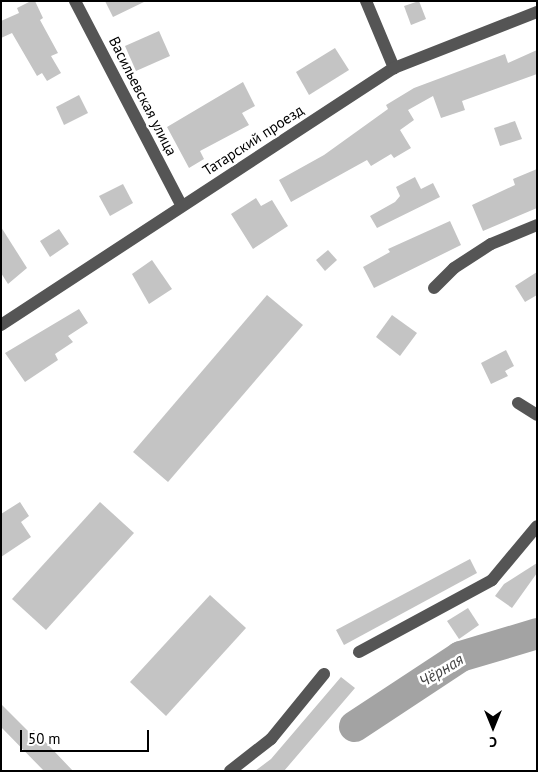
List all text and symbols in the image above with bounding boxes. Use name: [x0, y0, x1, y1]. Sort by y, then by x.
street label: Васильевская улица: [105, 33, 181, 159]
street label: Татарский проезд: [199, 101, 307, 179]
water label: Чёрная: [415, 649, 467, 691]
north arrow: [468, 702, 518, 752]
scale bar: [22, 720, 151, 752]
text: 50 m: [28, 729, 61, 748]
text: С: [489, 733, 497, 751]

